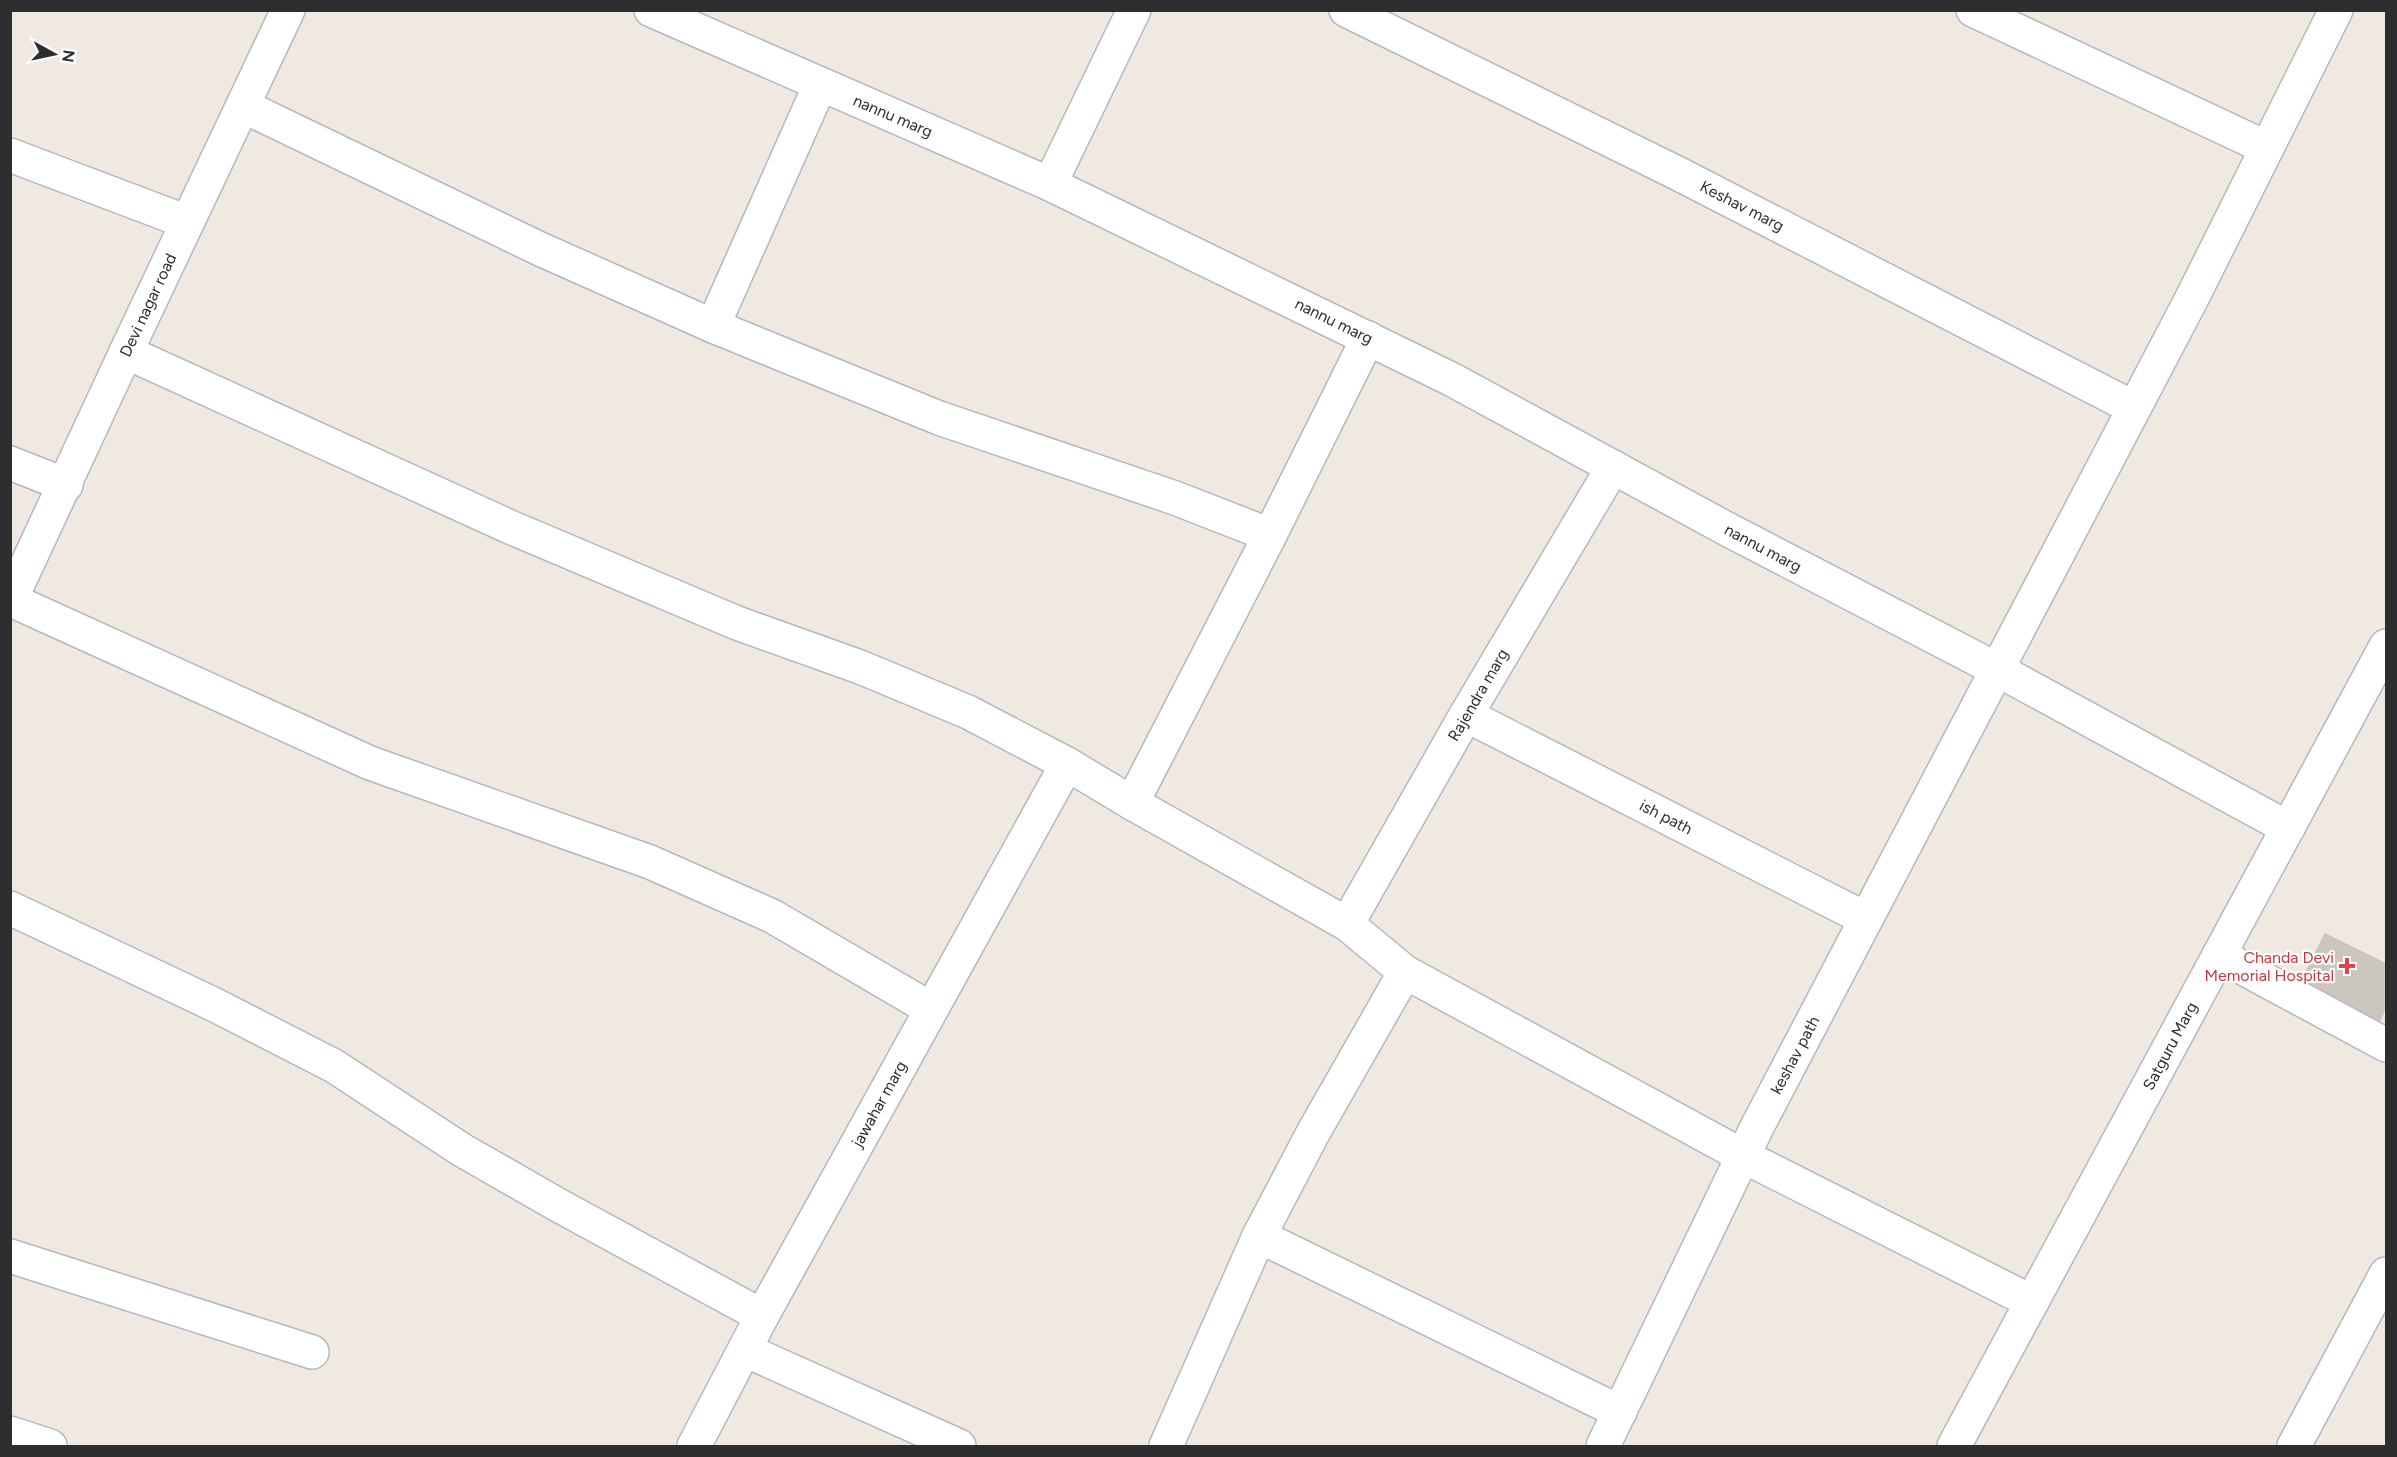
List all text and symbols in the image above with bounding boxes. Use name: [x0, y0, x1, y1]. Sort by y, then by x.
north arrow: [24, 24, 84, 84]
text: N: [58, 49, 79, 63]
street label: nannu marg: [850, 91, 936, 141]
street label: Keshav marg: [1697, 177, 1787, 235]
street label: Devi nagar road: [116, 250, 180, 360]
street label: nannu marg: [1292, 294, 1376, 348]
street label: nannu marg: [1721, 520, 1805, 576]
street label: Rajendra marg: [1444, 645, 1512, 745]
street label: ish path: [1636, 796, 1696, 838]
place label: Chanda Devi Memorial Hospital: [2204, 948, 2334, 985]
marker: Chanda Devi Memorial Hospital: [2338, 957, 2356, 975]
street label: Satguru Marg: [2139, 999, 2201, 1093]
street label: keshav path: [1767, 1013, 1824, 1097]
street label: jawahar marg: [847, 1057, 911, 1151]

